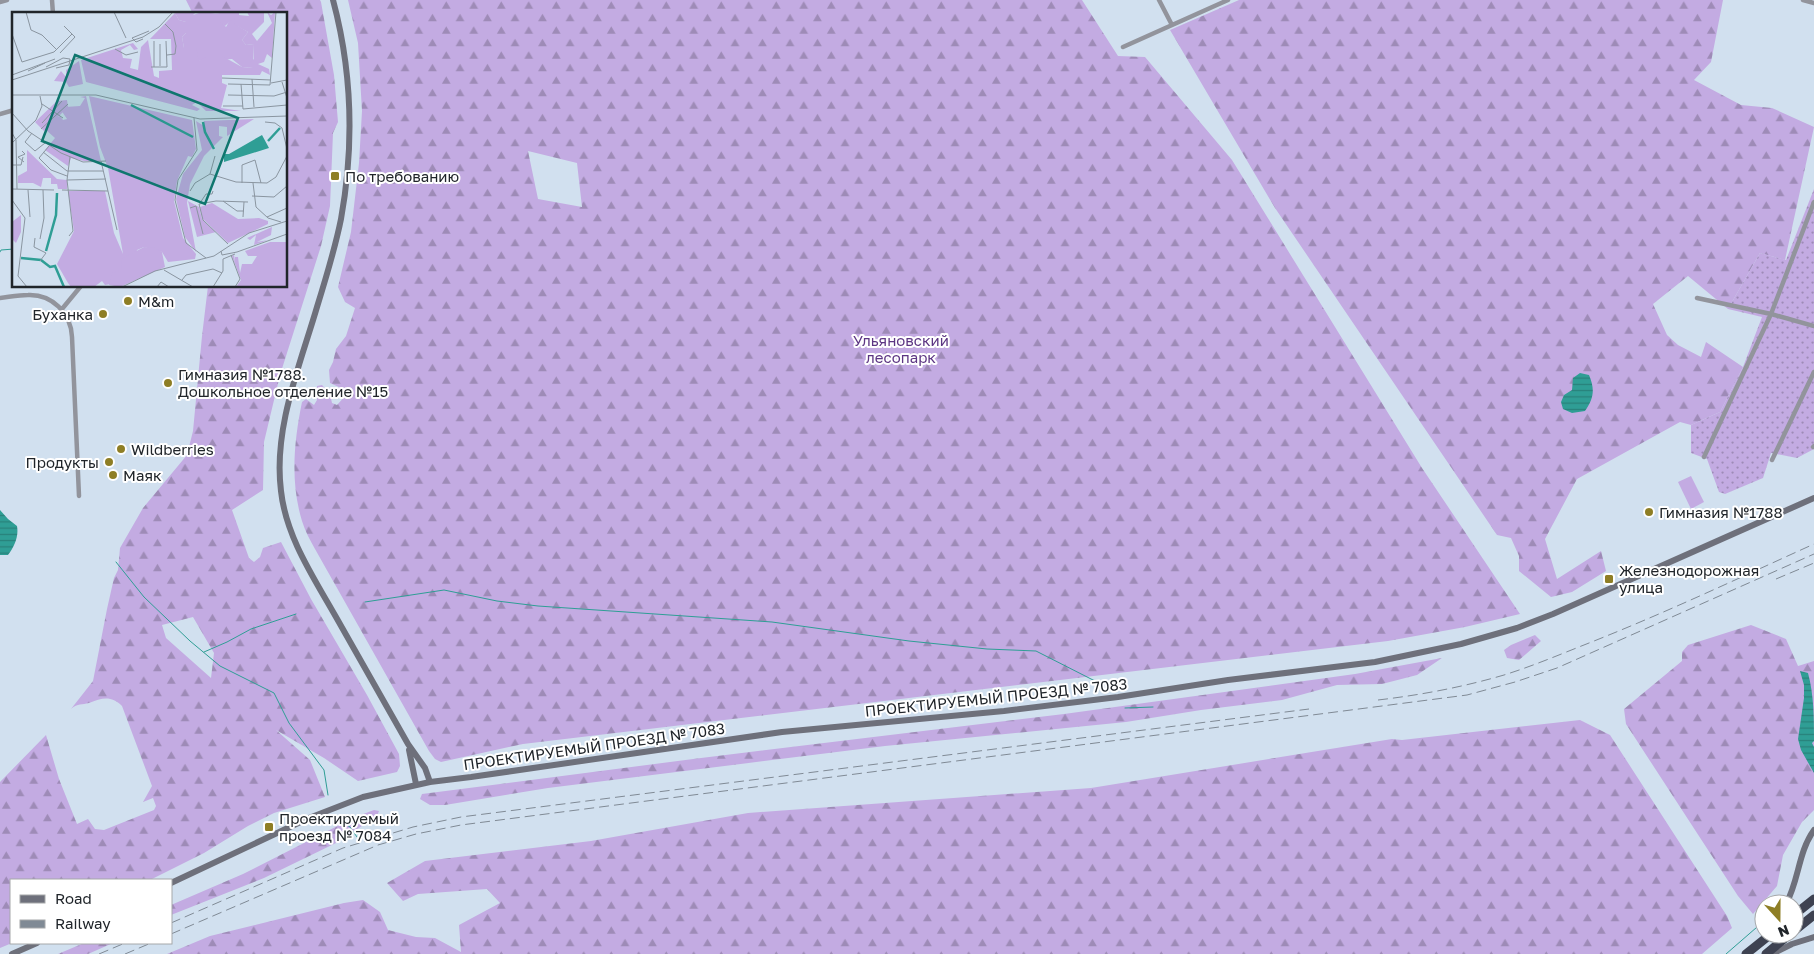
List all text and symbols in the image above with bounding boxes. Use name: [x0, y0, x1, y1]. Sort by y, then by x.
inset map: [12, 12, 288, 288]
place label: По требованию: [345, 167, 459, 185]
marker: По требованию: [329, 170, 341, 182]
place label: M&m: [138, 292, 174, 310]
marker: M&m: [122, 295, 134, 307]
place label: Буханка: [32, 305, 93, 323]
marker: Буханка: [97, 308, 109, 320]
park label: Ульяновский лесопарк: [853, 331, 949, 366]
place label: Гимназия №1788. Дошкольное отделение №15: [178, 365, 388, 400]
marker: Гимназия №1788. Дошкольное отделение №15: [162, 377, 174, 389]
place label: Wildberries: [131, 440, 214, 458]
marker: Wildberries: [115, 443, 127, 455]
place label: Продукты: [25, 453, 99, 471]
marker: Продукты: [103, 456, 115, 468]
place label: Маяк: [123, 466, 162, 484]
marker: Маяк: [107, 469, 119, 481]
place label: Гимназия №1788: [1659, 503, 1783, 521]
marker: Гимназия №1788: [1643, 506, 1655, 518]
place label: Железнодорожная улица: [1619, 561, 1759, 596]
marker: Железнодорожная улица: [1603, 573, 1615, 585]
street label: ПРОЕКТИРУЕМЫЙ ПРОЕЗД № 7083: [864, 674, 1128, 720]
street label: ПРОЕКТИРУЕМЫЙ ПРОЕЗД № 7083: [462, 719, 726, 773]
place label: Проектируемый проезд № 7084: [279, 809, 399, 844]
marker: Проектируемый проезд № 7084: [263, 821, 275, 833]
legend: [10, 879, 172, 944]
text: Road: [55, 889, 92, 907]
north arrow: [1754, 894, 1804, 944]
text: Railway: [55, 914, 111, 932]
text: N: [1776, 922, 1792, 941]

